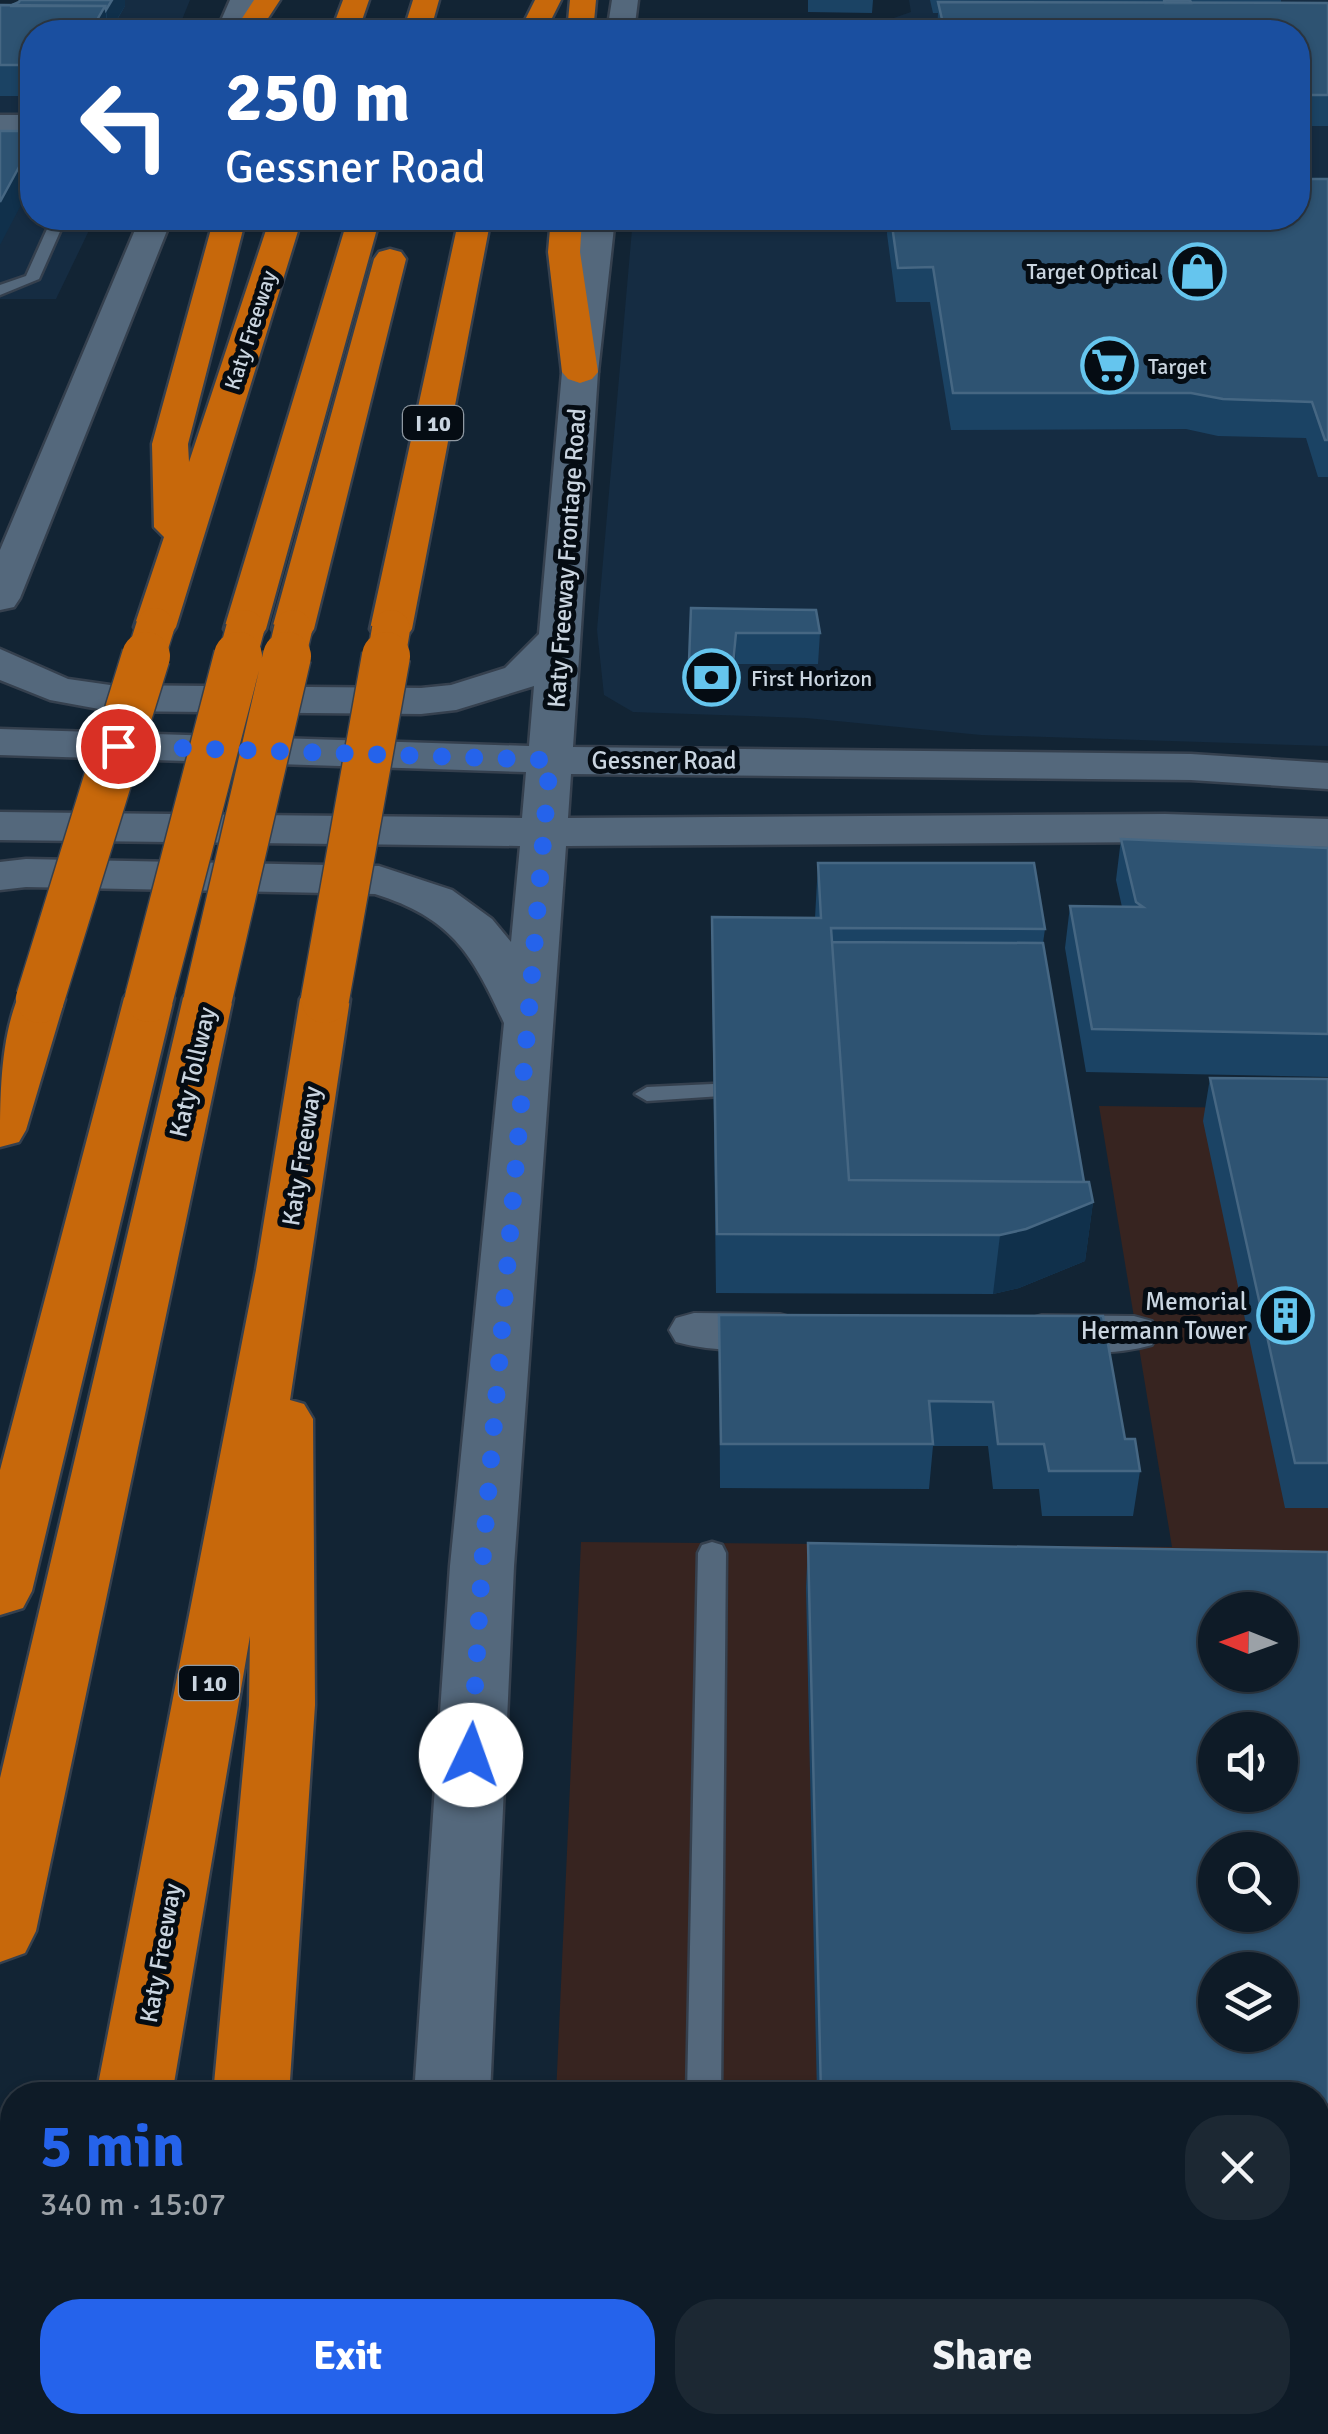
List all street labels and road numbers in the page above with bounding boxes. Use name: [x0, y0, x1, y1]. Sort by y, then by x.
street label: Katy Freeway: [218, 266, 283, 393]
road number: I 10: [403, 406, 463, 440]
street label: Katy Freeway Frontage Road: [541, 407, 592, 709]
street label: Gessner Road: [592, 745, 736, 776]
street label: Katy Tollway: [162, 1004, 223, 1140]
street label: Katy Freeway: [275, 1084, 328, 1228]
road number: I 10: [179, 1666, 239, 1700]
street label: Katy Freeway: [133, 1881, 188, 2025]

